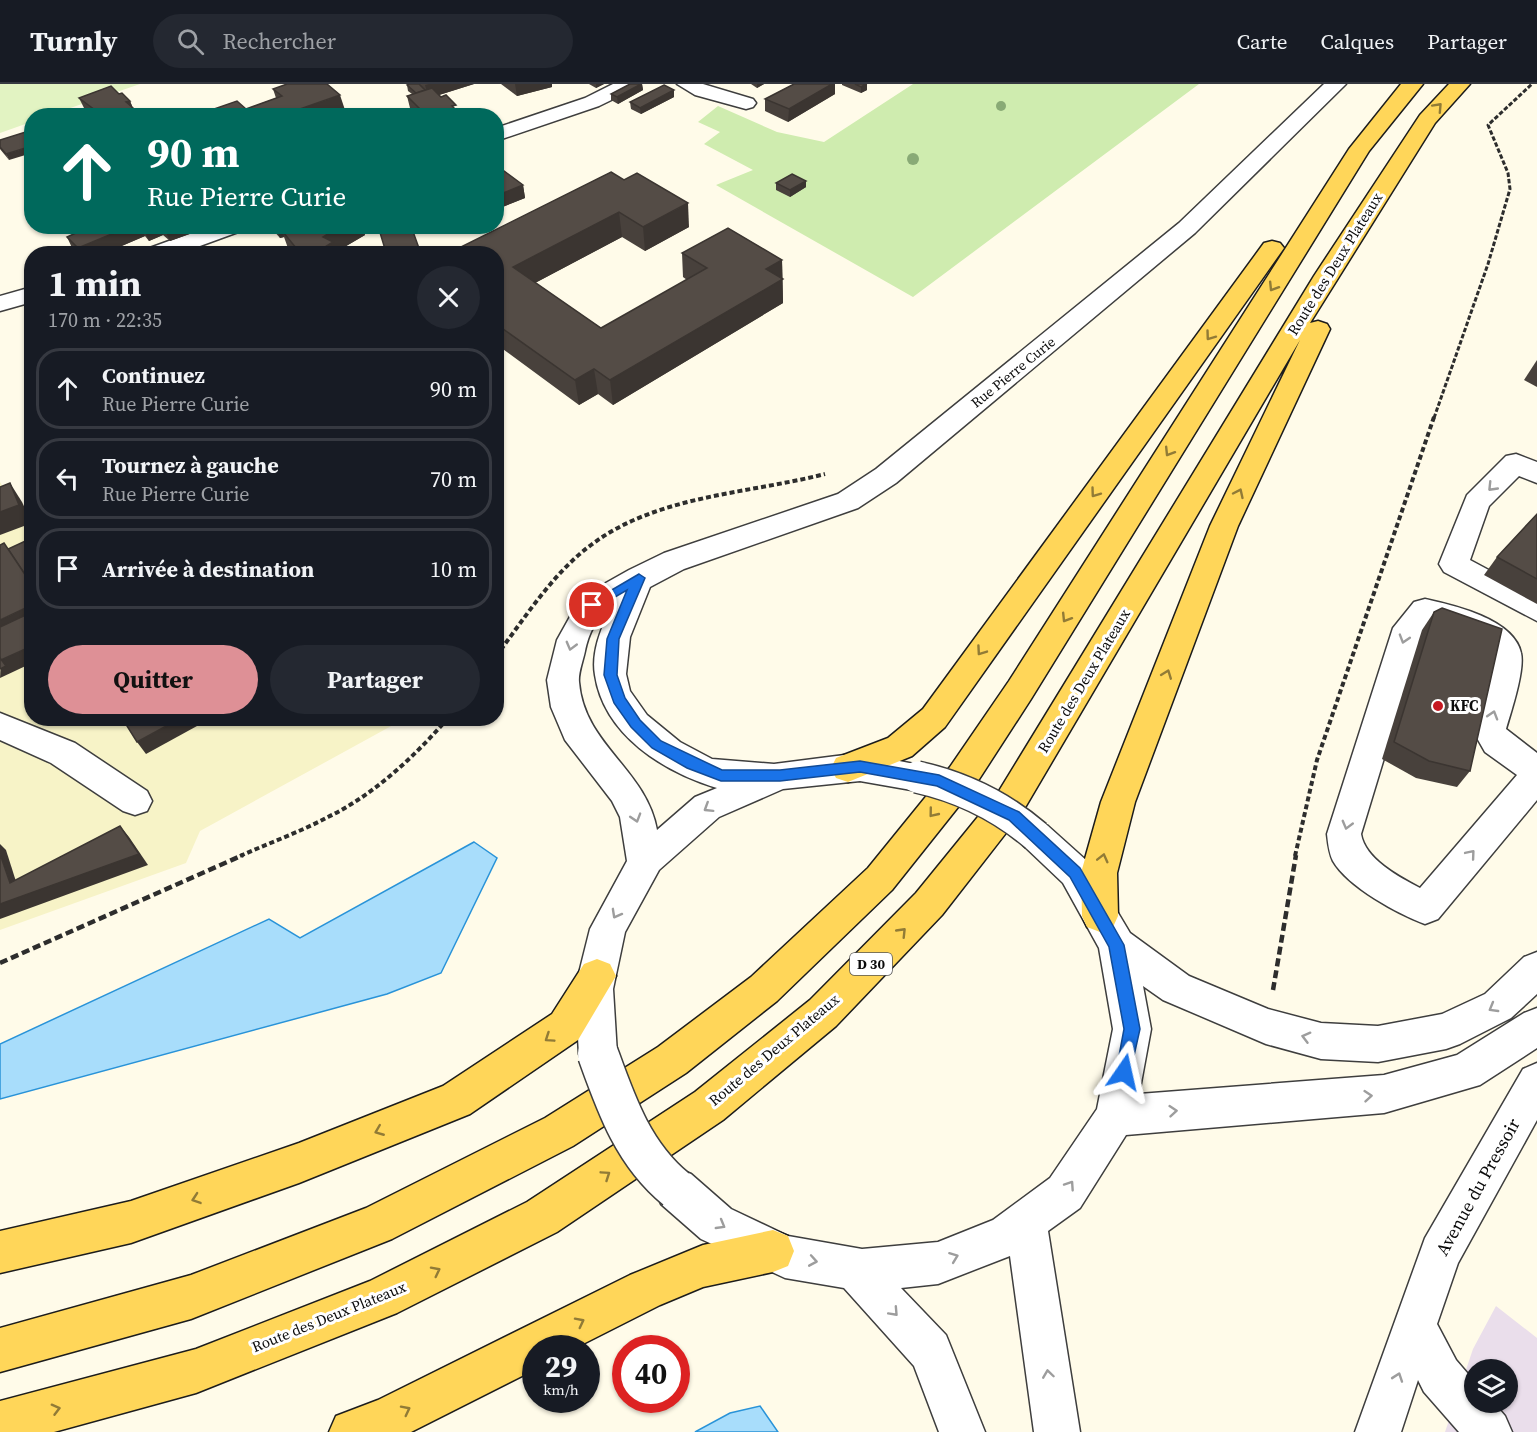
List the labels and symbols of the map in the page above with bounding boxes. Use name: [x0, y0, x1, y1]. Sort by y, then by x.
one-way arrow: [1431, 103, 1442, 113]
street label: Route des Deux Plateaux: [1282, 188, 1387, 339]
one-way arrow: [1268, 281, 1280, 291]
one-way arrow: [1206, 329, 1217, 340]
street label: Rue Pierre Curie: [967, 332, 1059, 412]
one-way arrow: [1166, 446, 1177, 457]
one-way arrow: [1488, 480, 1499, 491]
one-way arrow: [1091, 487, 1102, 498]
one-way arrow: [1232, 489, 1244, 500]
pin: [566, 579, 617, 630]
street label: Route des Deux Plateaux: [1032, 605, 1135, 757]
one-way arrow: [1061, 612, 1073, 622]
one-way arrow: [1399, 633, 1411, 644]
one-way arrow: [566, 640, 578, 651]
one-way arrow: [977, 645, 988, 656]
one-way arrow: [1159, 669, 1172, 680]
place label: KFC: [1450, 695, 1478, 716]
marker: KFC: [1431, 699, 1445, 713]
one-way arrow: [1486, 710, 1498, 721]
one-way arrow: [704, 801, 714, 813]
one-way arrow: [929, 807, 940, 818]
one-way arrow: [629, 813, 641, 823]
one-way arrow: [1342, 820, 1355, 830]
one-way arrow: [1464, 850, 1475, 861]
one-way arrow: [1096, 853, 1109, 863]
one-way arrow: [612, 908, 623, 918]
one-way arrow: [894, 929, 905, 940]
road number: D 30: [850, 953, 892, 975]
street label: Route des Deux Plateaux: [704, 989, 844, 1111]
one-way arrow: [1489, 1001, 1499, 1012]
one-way arrow: [545, 1031, 556, 1042]
one-way arrow: [1301, 1031, 1311, 1044]
position arrow: [1092, 1040, 1156, 1104]
one-way arrow: [1363, 1089, 1372, 1102]
one-way arrow: [1169, 1105, 1178, 1118]
street label: Avenue du Pressoir: [1429, 1113, 1526, 1260]
one-way arrow: [374, 1124, 385, 1136]
one-way arrow: [599, 1171, 610, 1182]
one-way arrow: [1063, 1180, 1074, 1191]
one-way arrow: [191, 1191, 202, 1204]
one-way arrow: [715, 1218, 725, 1229]
one-way arrow: [947, 1252, 958, 1264]
one-way arrow: [809, 1255, 818, 1267]
one-way arrow: [430, 1266, 441, 1278]
street label: Route des Deux Plateaux: [249, 1276, 409, 1357]
one-way arrow: [887, 1304, 898, 1315]
one-way arrow: [574, 1318, 585, 1329]
speed limit sign: 40: [612, 1335, 690, 1413]
one-way arrow: [1043, 1370, 1055, 1379]
one-way arrow: [1390, 1372, 1403, 1383]
one-way arrow: [51, 1403, 61, 1416]
one-way arrow: [400, 1406, 410, 1417]

